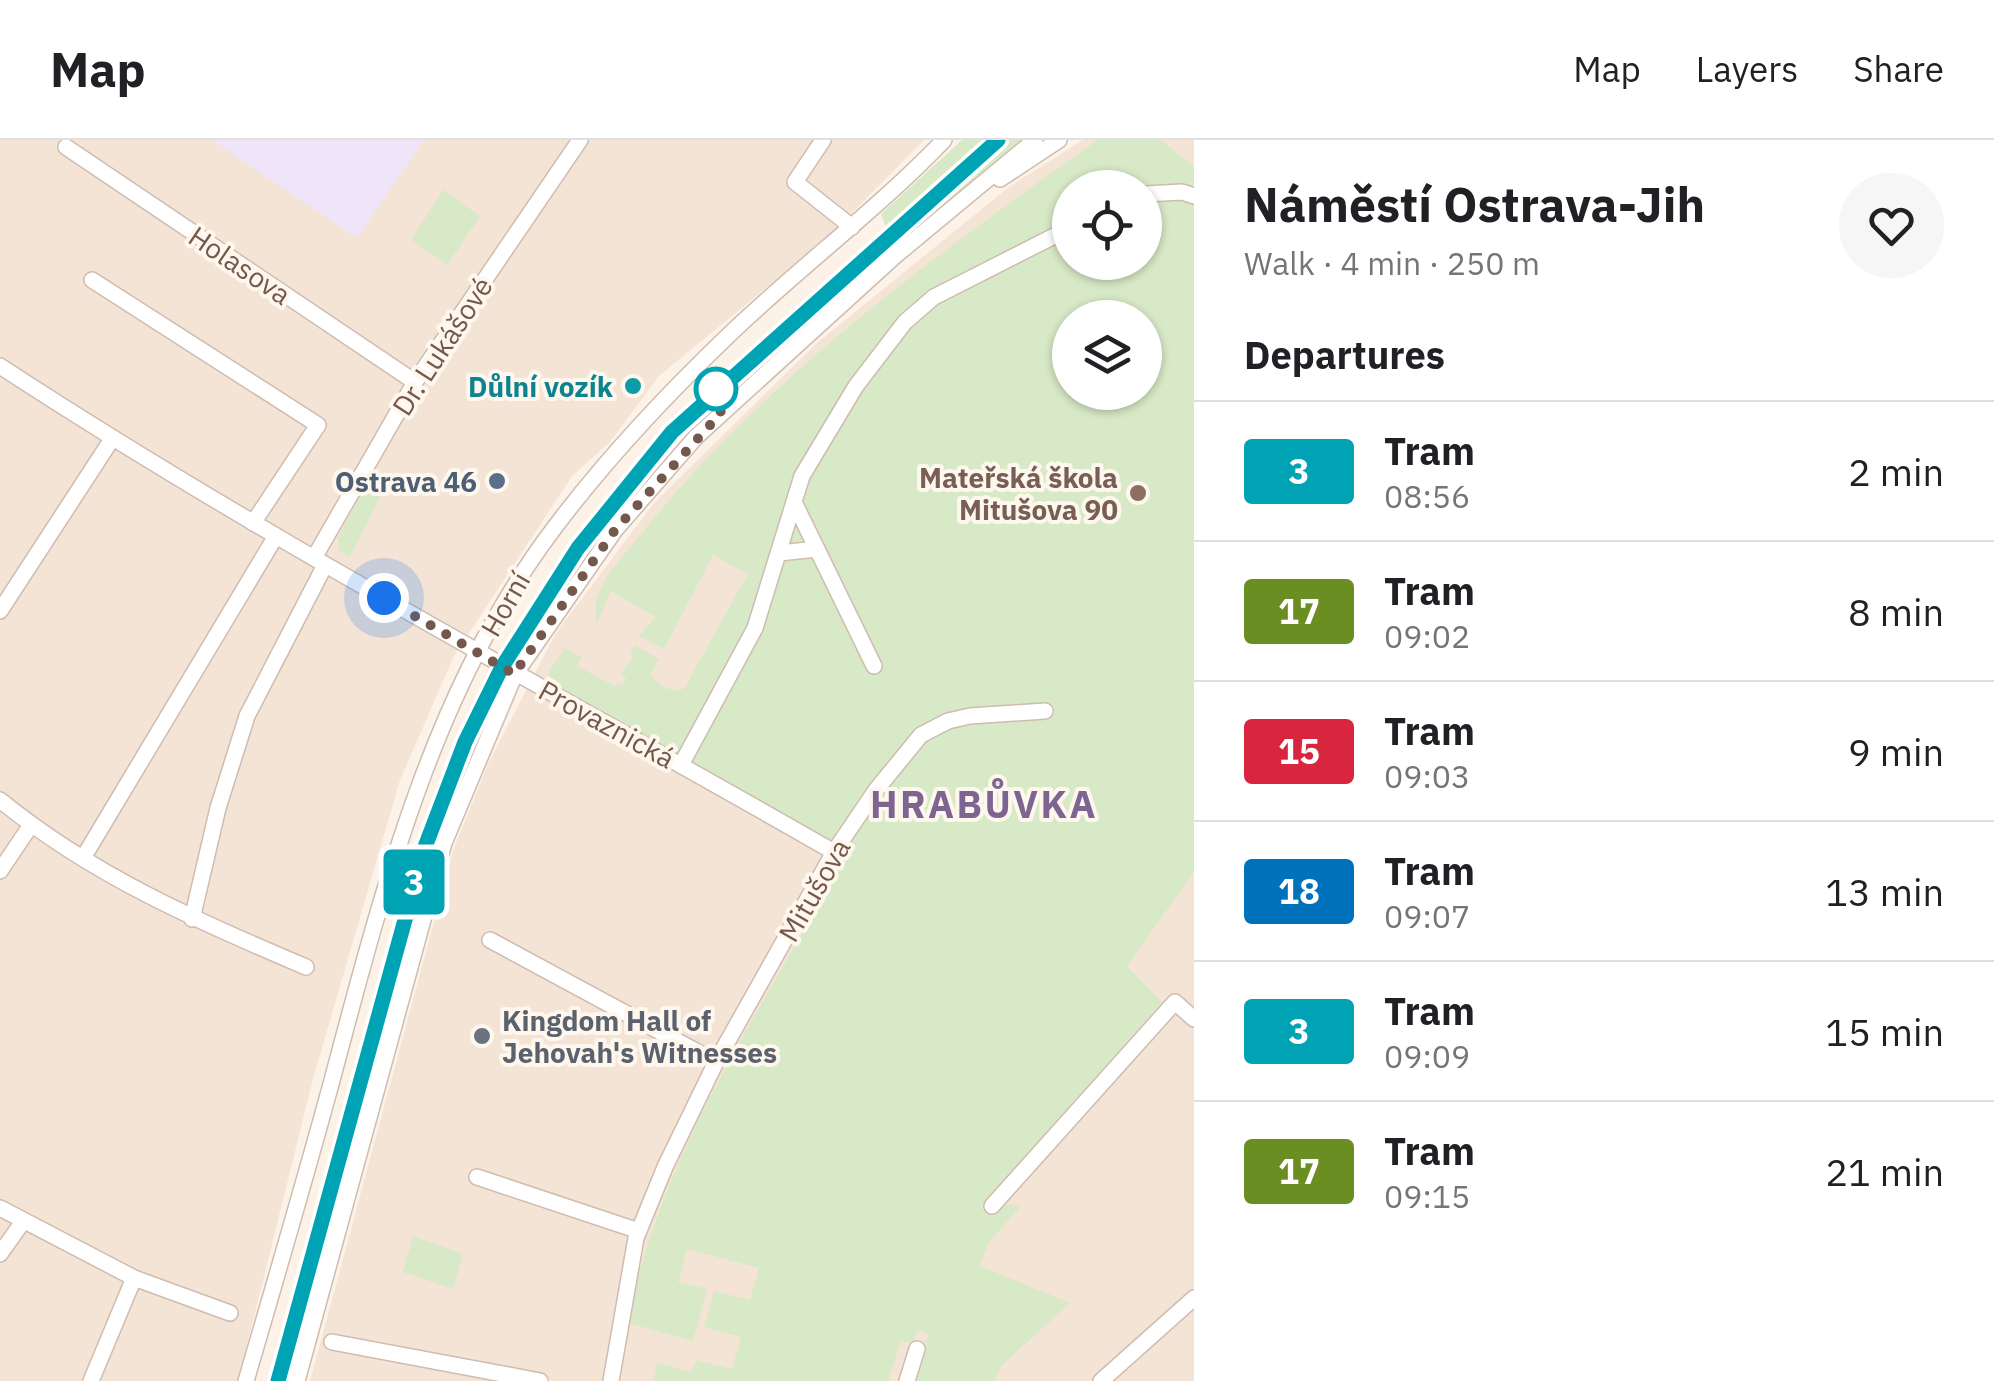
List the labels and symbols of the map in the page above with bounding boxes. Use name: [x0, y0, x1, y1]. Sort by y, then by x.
street label: Holasova: [182, 217, 298, 313]
street label: Dr. Lukášové: [383, 270, 501, 422]
place label: Důlní vozík: [468, 368, 614, 405]
unlabelled marker: [695, 368, 737, 410]
marker: Důlní vozík: [622, 375, 644, 397]
place label: Mateřská škola Mitušova 90: [919, 459, 1118, 528]
place label: Ostrava 46: [335, 463, 477, 500]
marker: Ostrava 46: [486, 470, 508, 492]
marker: Mateřská škola Mitušova 90: [1127, 482, 1149, 504]
street label: Horní: [472, 565, 538, 643]
your location: [359, 573, 409, 623]
street label: Provaznická: [532, 671, 682, 777]
district label: HRABŮVKA: [870, 778, 1098, 828]
street label: Mitušova: [770, 832, 858, 948]
line badge: 3: [382, 850, 446, 914]
place label: Kingdom Hall of Jehovah's Witnesses: [502, 1002, 777, 1071]
marker: Kingdom Hall of Jehovah's Witnesses: [471, 1025, 493, 1047]

